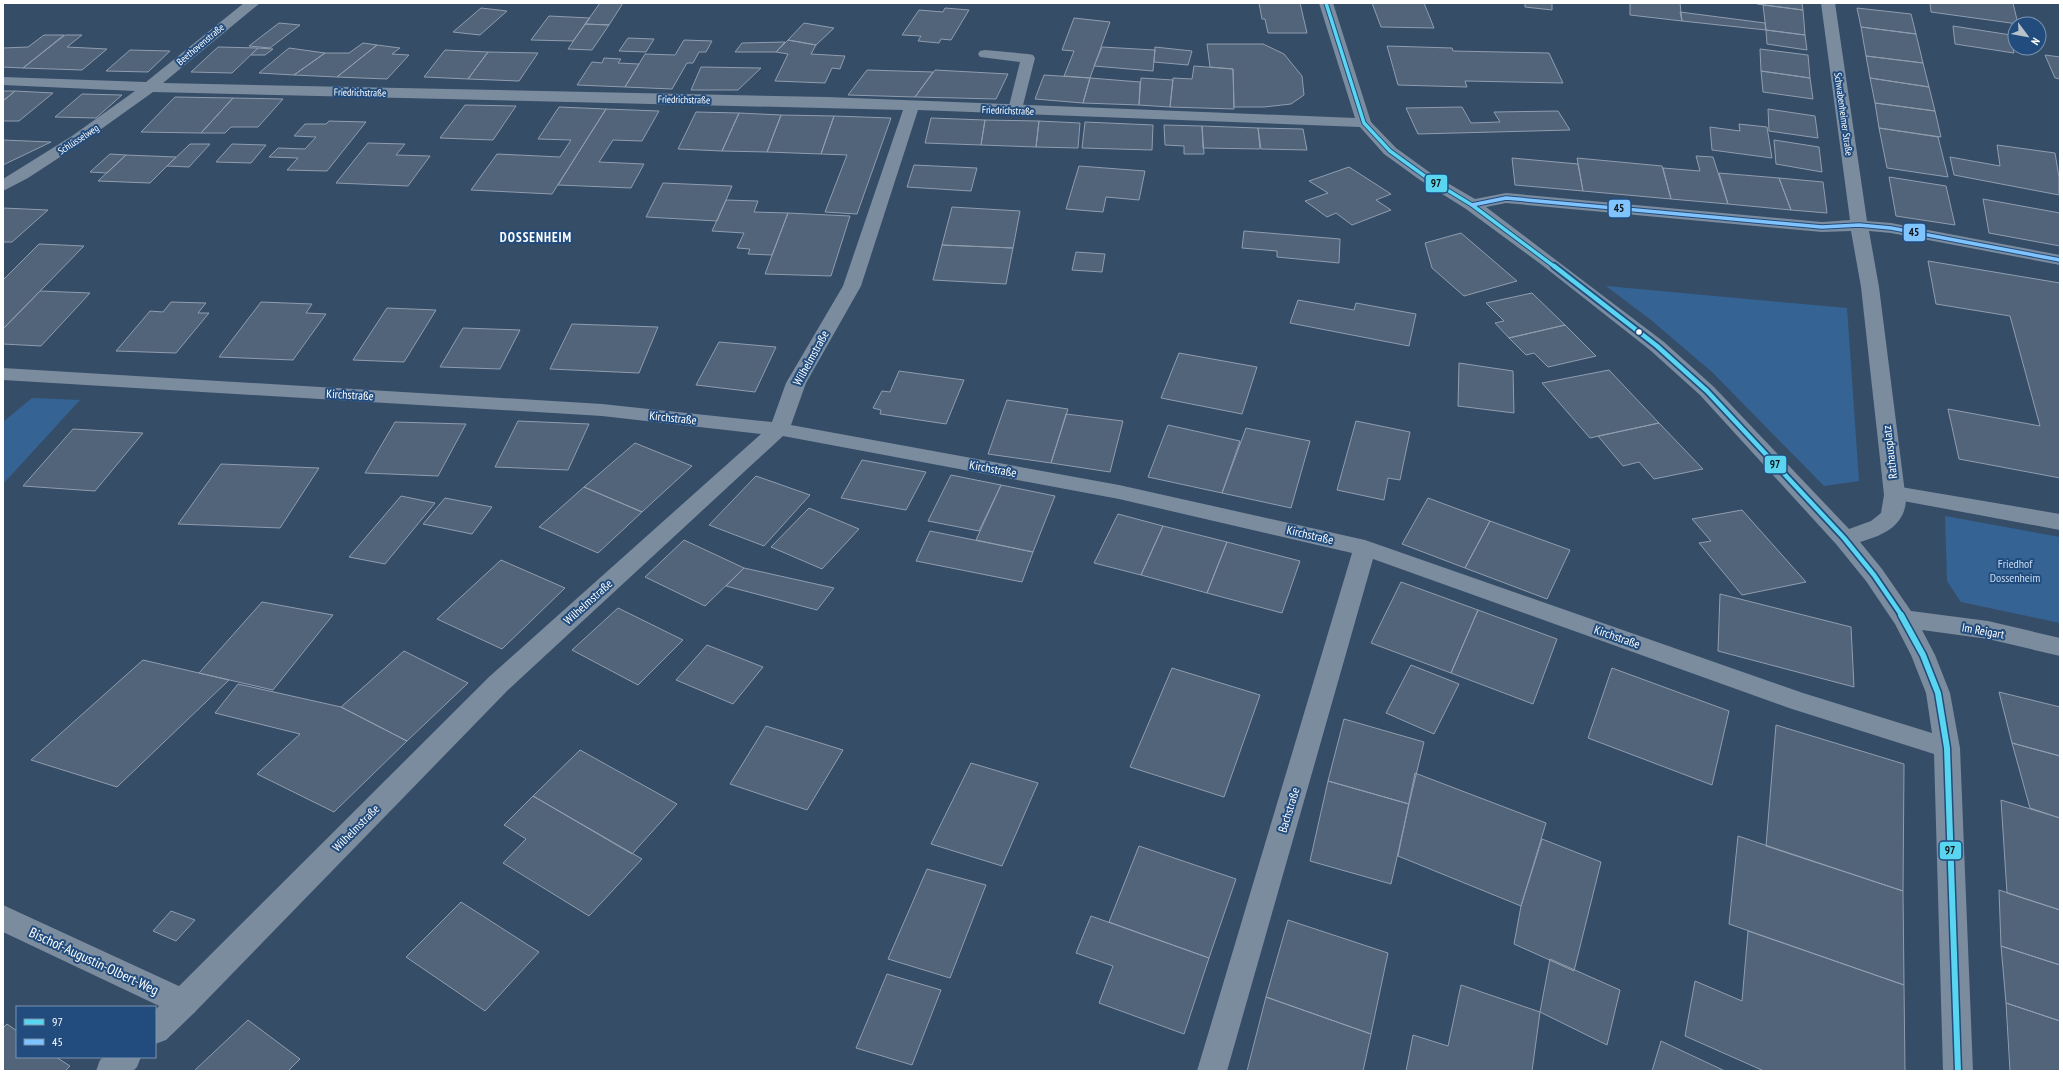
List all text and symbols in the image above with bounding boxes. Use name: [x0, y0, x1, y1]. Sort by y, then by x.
north arrow: [2007, 16, 2047, 56]
street label: Beethovenstraße: [174, 21, 227, 68]
text: N: [2028, 35, 2043, 48]
street label: Schwabenheimer Straße: [1831, 72, 1856, 157]
street label: Friedrichstraße: [334, 86, 386, 99]
street label: Friedrichstraße: [658, 93, 710, 106]
street label: Friedrichstraße: [982, 103, 1034, 118]
street label: Schlüsselweg: [55, 121, 101, 157]
line badge: 97: [1425, 174, 1448, 193]
text: 97: [1431, 176, 1441, 190]
line badge: 45: [1608, 199, 1631, 218]
text: 45: [1614, 201, 1624, 215]
line badge: 45: [1903, 223, 1926, 242]
text: 45: [1909, 225, 1919, 239]
district label: DOSSENHEIM: [500, 229, 572, 246]
unlabelled marker: [1634, 327, 1644, 337]
street label: Wilhelmstraße: [789, 328, 832, 388]
street label: Kirchstraße: [326, 386, 374, 403]
street label: Kirchstraße: [649, 408, 698, 427]
street label: Rathausplatz: [1879, 425, 1900, 480]
line badge: 97: [1764, 455, 1787, 474]
street label: Kirchstraße: [968, 457, 1018, 480]
text: 97: [1770, 457, 1780, 471]
street label: Kirchstraße: [1285, 522, 1335, 547]
park label: Friedhof Dossenheim: [1990, 556, 2040, 585]
street label: Wilhelmstraße: [560, 576, 615, 627]
street label: Im Reigart: [1961, 619, 2006, 642]
street label: Kirchstraße: [1592, 622, 1642, 651]
street label: Bachstraße: [1275, 786, 1302, 834]
street label: Wilhelmstraße: [329, 801, 382, 854]
line badge: 97: [1939, 841, 1962, 860]
text: 97: [1945, 843, 1955, 857]
street label: Bischof-Augustin-Olbert-Weg: [26, 923, 162, 999]
legend: [16, 1006, 156, 1058]
text: 97: [52, 1014, 63, 1029]
text: 45: [52, 1034, 63, 1049]

